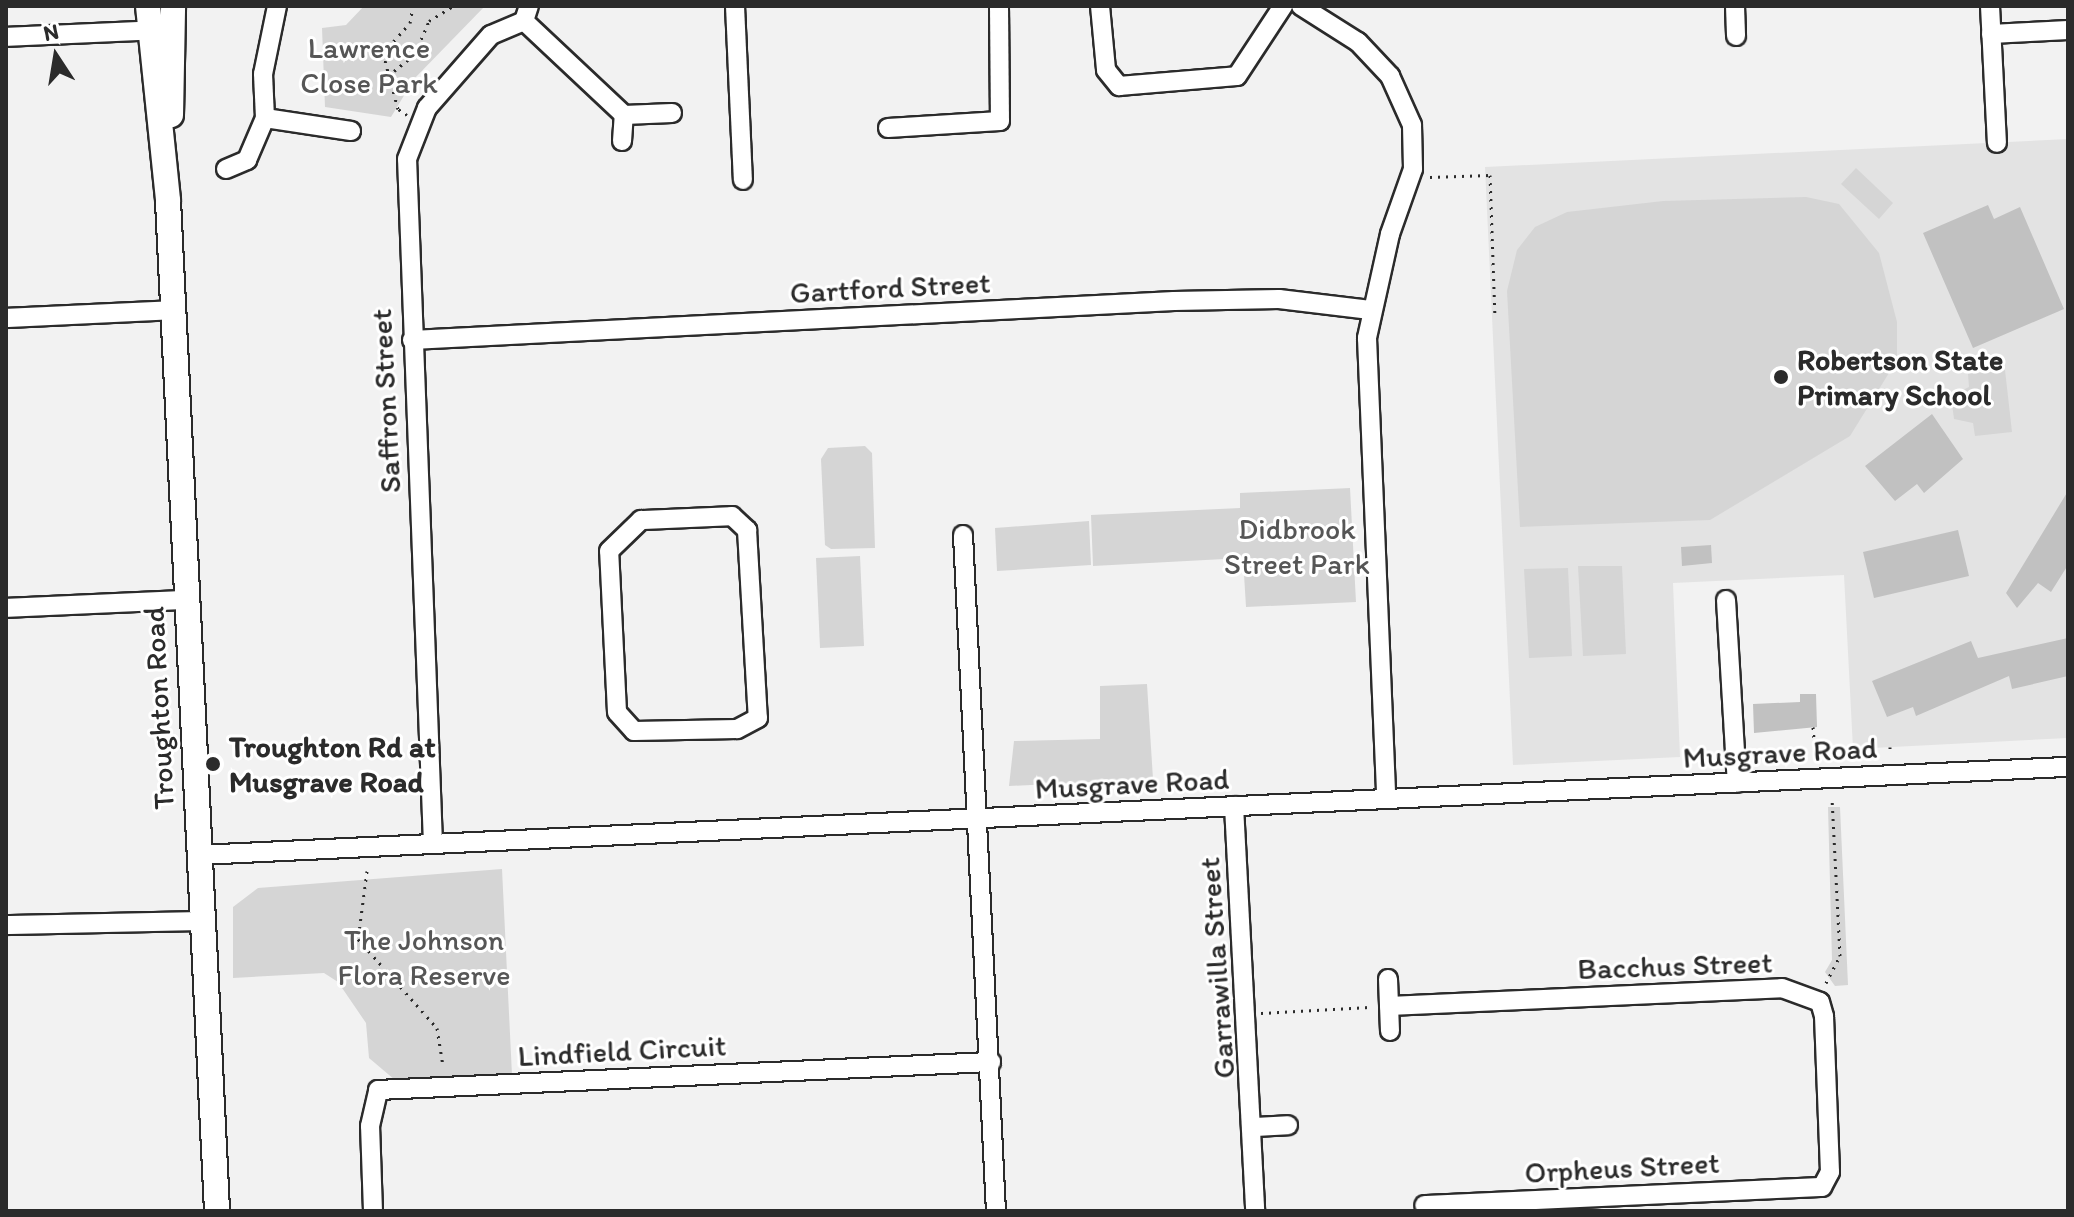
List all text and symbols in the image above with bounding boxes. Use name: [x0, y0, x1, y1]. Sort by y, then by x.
north arrow: [16, 16, 96, 96]
text: N: [41, 17, 61, 47]
park label: Lawrence Close Park: [301, 30, 437, 100]
street label: Gartford Street: [789, 265, 991, 311]
street label: Saffron Street: [363, 308, 409, 494]
place label: Robertson State Primary School: [1797, 342, 2003, 412]
marker: Robertson State Primary School: [1772, 368, 1790, 386]
park label: Didbrook Street Park: [1224, 511, 1370, 582]
street label: Troughton Road: [136, 605, 182, 811]
place label: Troughton Rd at Musgrave Road: [229, 729, 436, 800]
street label: Musgrave Road: [1682, 730, 1878, 776]
marker: Troughton Rd at Musgrave Road: [204, 755, 222, 773]
street label: Musgrave Road: [1034, 761, 1230, 807]
street label: Garrawilla Street: [1191, 857, 1243, 1079]
park label: The Johnson Flora Reserve: [338, 922, 510, 992]
street label: Bacchus Street: [1577, 945, 1773, 987]
street label: Lindfield Circuit: [517, 1028, 727, 1074]
street label: Orpheus Street: [1524, 1145, 1720, 1191]

